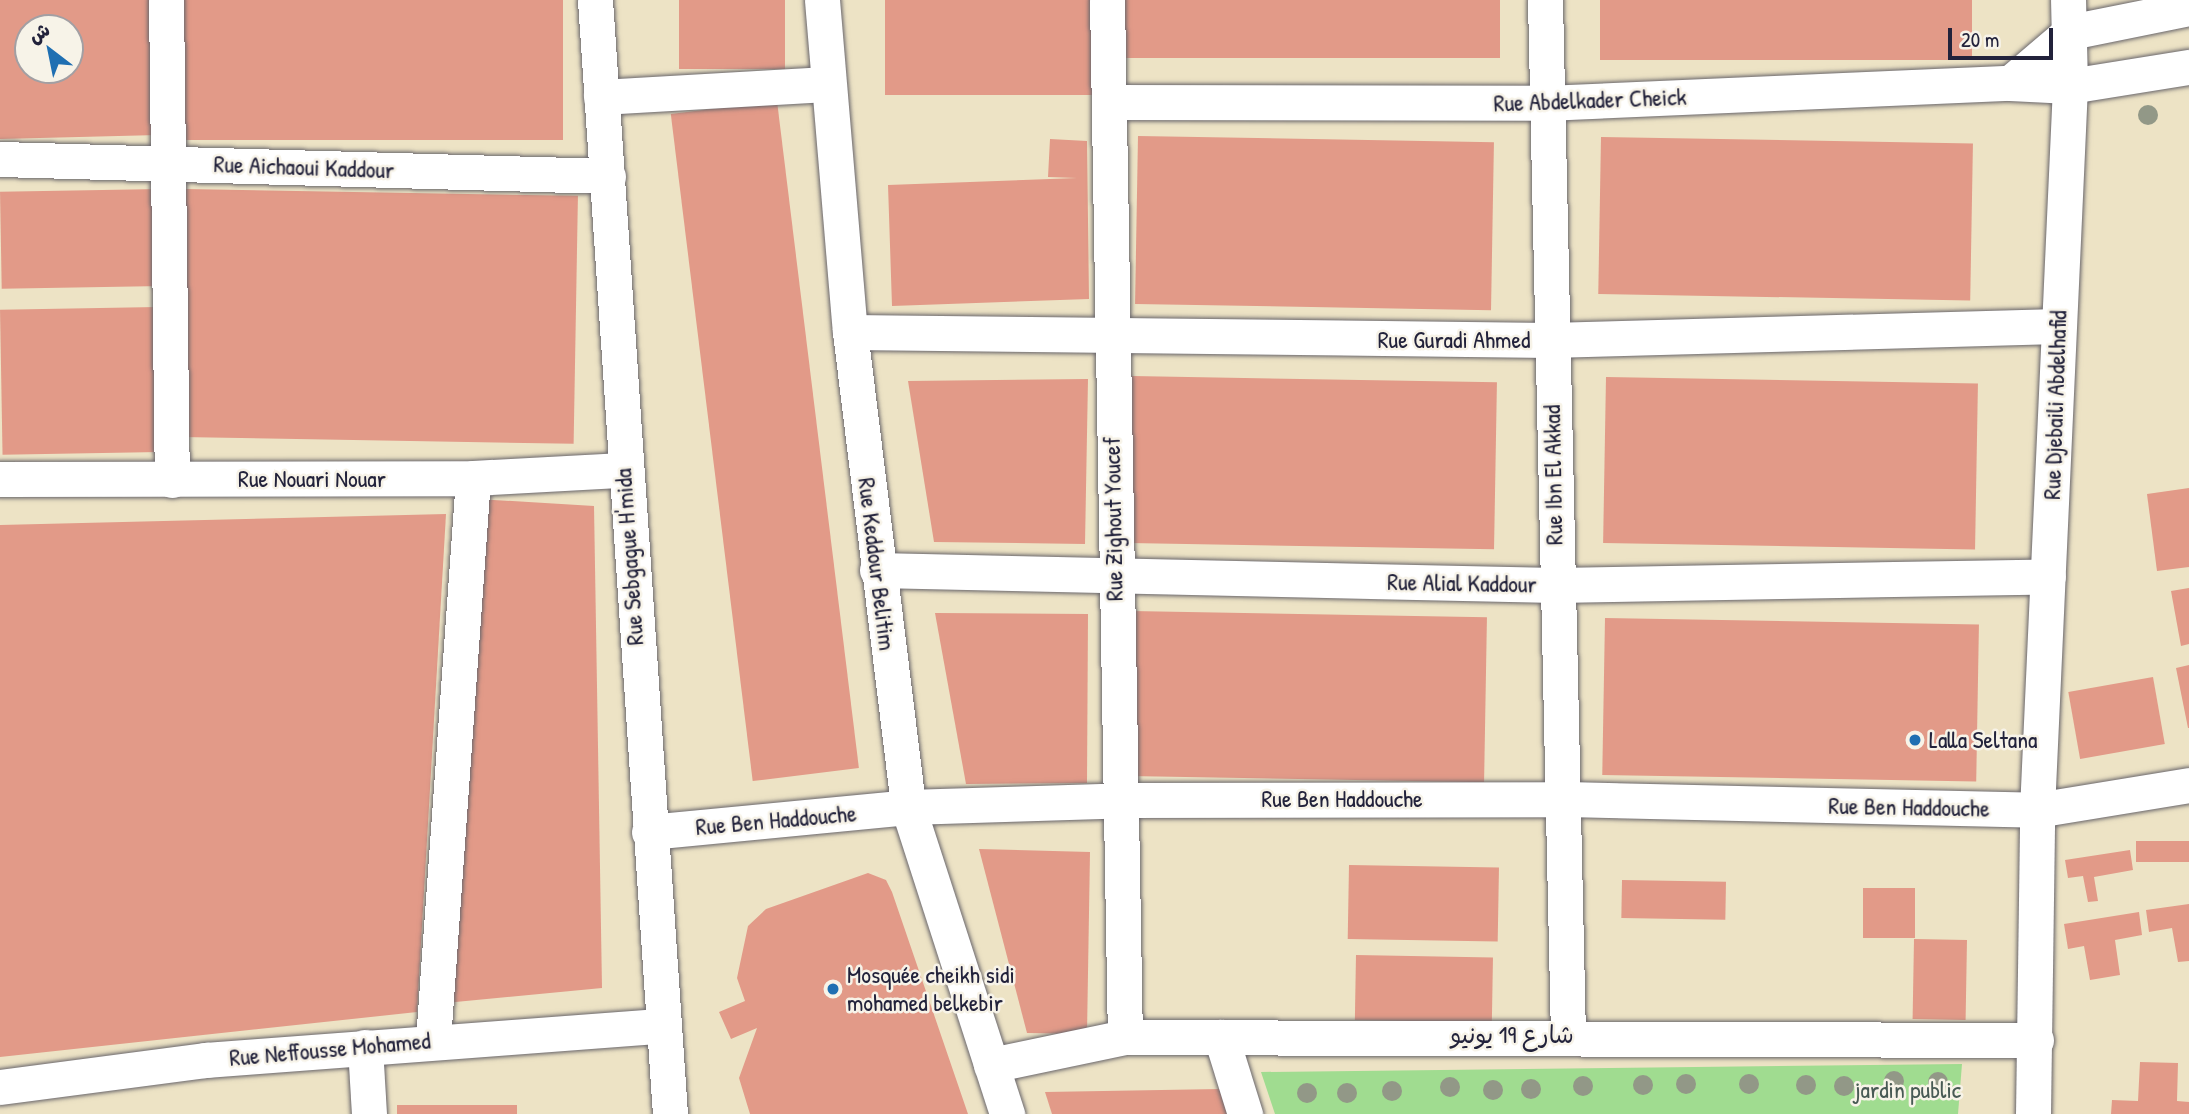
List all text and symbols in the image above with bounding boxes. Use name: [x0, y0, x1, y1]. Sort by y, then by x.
north arrow: [14, 14, 84, 84]
scale bar: [1951, 14, 2056, 58]
text: ش: [23, 16, 55, 49]
text: 20 m: [1961, 25, 1999, 54]
street label: Rue Abdelkader Cheick: [1493, 82, 1687, 118]
street label: Rue Aichaoui Kaddour: [213, 149, 395, 185]
street label: Rue Djebaili Abdelhafid: [2037, 310, 2073, 500]
street label: Rue Guradi Ahmed: [1378, 326, 1530, 354]
street label: Rue Ibn El Akkad: [1537, 405, 1569, 545]
street label: Rue Zighout Youcef: [1097, 437, 1129, 601]
street label: Rue Nouari Nouar: [238, 465, 386, 493]
street label: Rue Sebgague H'mida: [608, 468, 650, 646]
street label: Rue Keddour Belitim: [852, 476, 902, 652]
street label: Rue Alial Kaddour: [1387, 567, 1537, 599]
place label: Lalla Seltana: [1929, 726, 2037, 754]
marker: Lalla Seltana: [1907, 732, 1923, 748]
street label: Rue Ben Haddouche: [1261, 785, 1423, 813]
street label: Rue Ben Haddouche: [1828, 791, 1990, 823]
street label: Rue Ben Haddouche: [694, 799, 858, 841]
place label: Mosquée cheikh sidi mohamed belkebir: [847, 961, 1015, 1017]
marker: Mosquée cheikh sidi mohamed belkebir: [825, 981, 841, 997]
street label: شارع 19 يونيو: [1450, 1021, 1574, 1049]
street label: Rue Neffousse Mohamed: [228, 1026, 432, 1072]
park label: jardin public: [1855, 1076, 1961, 1104]

